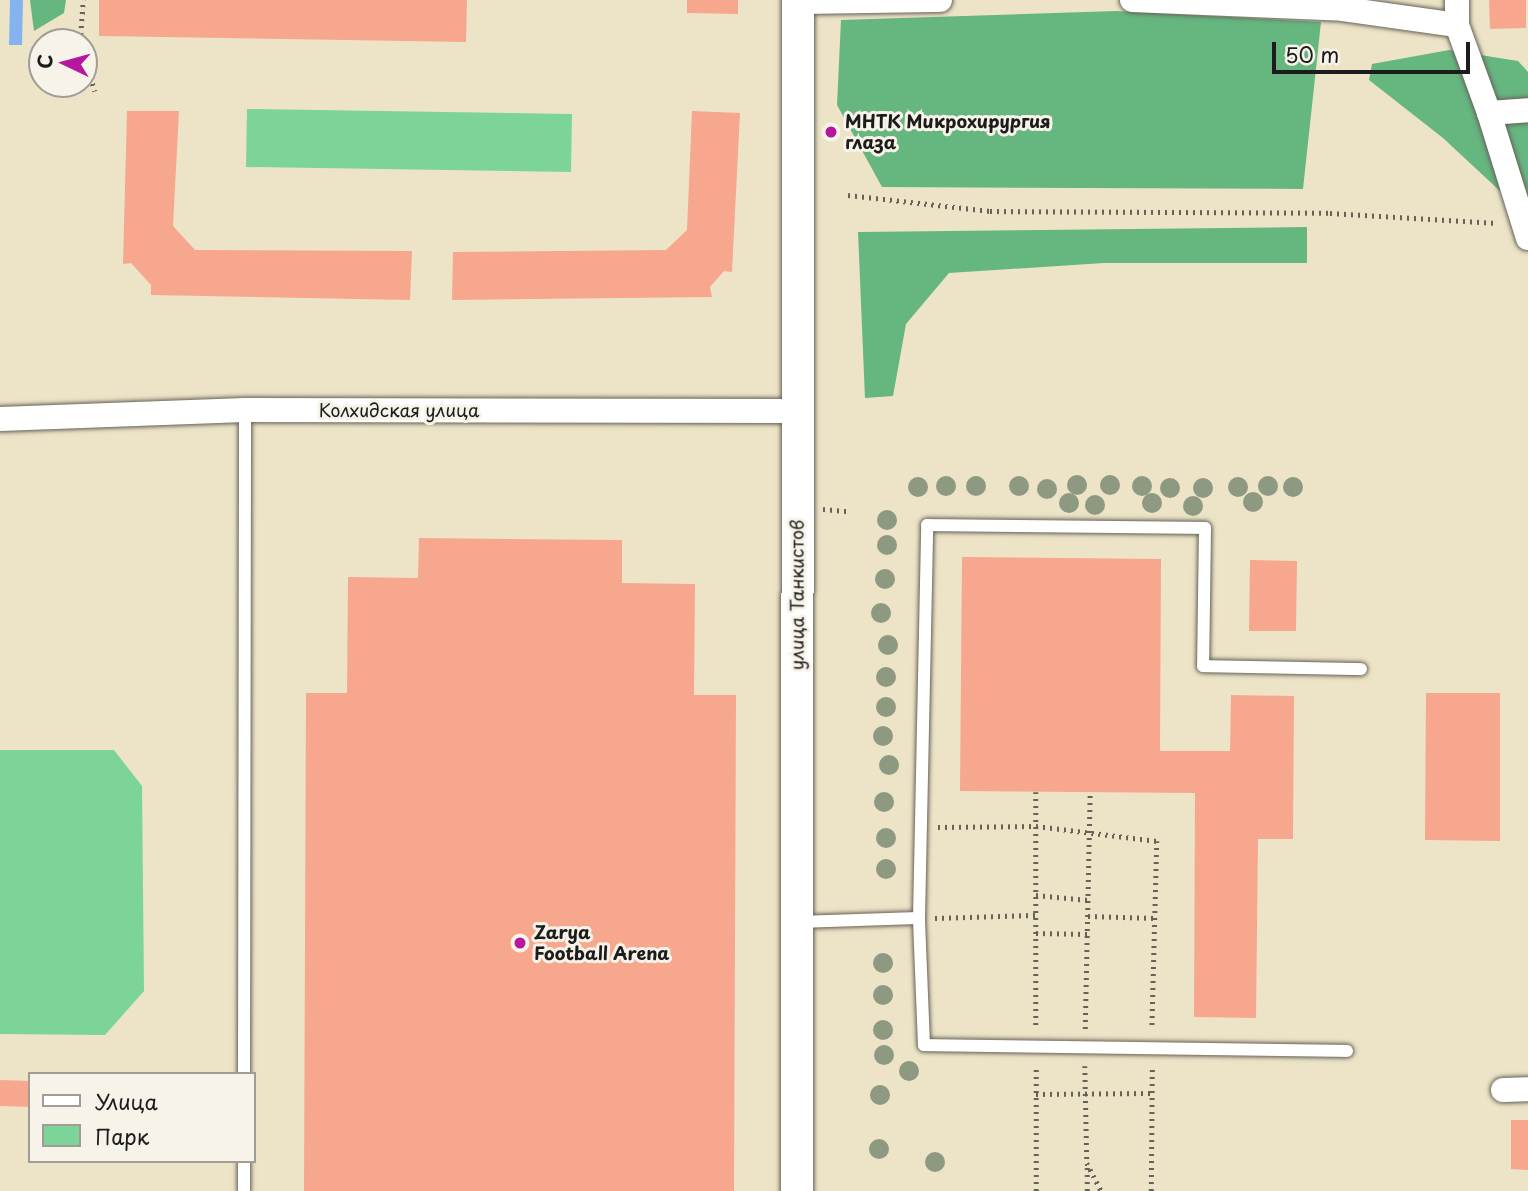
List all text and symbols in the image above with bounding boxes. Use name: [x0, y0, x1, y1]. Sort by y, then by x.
north arrow: [28, 28, 98, 98]
scale bar: [1276, 28, 1474, 72]
text: 50 m: [1285, 38, 1339, 70]
text: С: [30, 53, 59, 70]
place label: МНТК Микрохирургия глаза: [845, 111, 1051, 154]
marker: МНТК Микрохирургия глаза: [823, 124, 839, 140]
street label: Колхидская улица: [318, 399, 480, 421]
street label: улица Танкистов: [786, 519, 808, 671]
place label: Zarya Football Arena: [534, 922, 669, 964]
marker: Zarya Football Arena: [512, 935, 528, 951]
legend: [28, 1072, 256, 1163]
text: Улица: [95, 1085, 158, 1117]
text: Парк: [95, 1120, 149, 1152]

